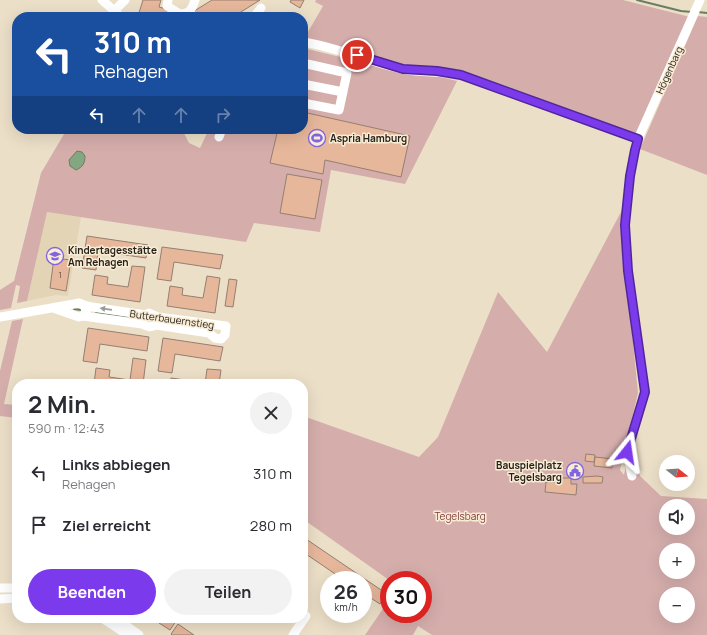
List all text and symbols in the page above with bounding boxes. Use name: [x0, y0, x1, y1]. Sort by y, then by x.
text: 310 m: [94, 23, 172, 61]
icon: left: [28, 28, 80, 80]
pin: [340, 38, 374, 72]
icon: arrive: [346, 44, 368, 66]
street label: Högenbarg: [652, 44, 686, 96]
text: Rehagen: [94, 59, 168, 83]
icon: left: [86, 104, 108, 126]
icon: ahead: [128, 104, 150, 126]
icon: ahead: [170, 104, 192, 126]
icon: right: [212, 104, 234, 126]
sports icon: Aspria Hamburg: [307, 128, 327, 148]
place label: Aspria Hamburg: [330, 131, 407, 145]
place label: Kindertagesstätte Am Rehagen: [68, 243, 157, 269]
school or university icon: Kindertagesstätte Am Rehagen: [45, 246, 65, 266]
house number: 1: [58, 269, 62, 280]
one-way arrow: [100, 306, 112, 312]
street label: Butterbauernstieg: [129, 306, 215, 332]
text: 2 Min.: [28, 387, 97, 420]
button: close: [250, 392, 292, 434]
text: 590 m · 12:43: [28, 419, 105, 437]
position arrow: [606, 431, 648, 473]
text: Links abbiegen: [62, 454, 170, 475]
north arrow: [659, 455, 695, 491]
map controls: [659, 455, 695, 623]
place label: Bauspielplatz Tegelsbarg: [496, 458, 562, 484]
public building icon: Bauspielplatz Tegelsbarg: [565, 461, 585, 481]
icon: left: [28, 462, 50, 484]
text: 310 m: [253, 463, 292, 484]
text: Rehagen: [62, 475, 116, 493]
button: sound: [659, 499, 695, 535]
park label: Tegelsbarg: [434, 509, 486, 523]
icon: arrive: [28, 514, 50, 536]
text: Ziel erreicht: [62, 515, 151, 536]
text: 280 m: [250, 515, 292, 536]
button: +: [659, 543, 695, 579]
button: Beenden: [28, 569, 156, 615]
button: Teilen: [164, 569, 292, 615]
speed limit sign: 30: [380, 571, 432, 623]
text: 26: [334, 578, 358, 605]
button: −: [659, 587, 695, 623]
text: km/h: [334, 600, 358, 614]

